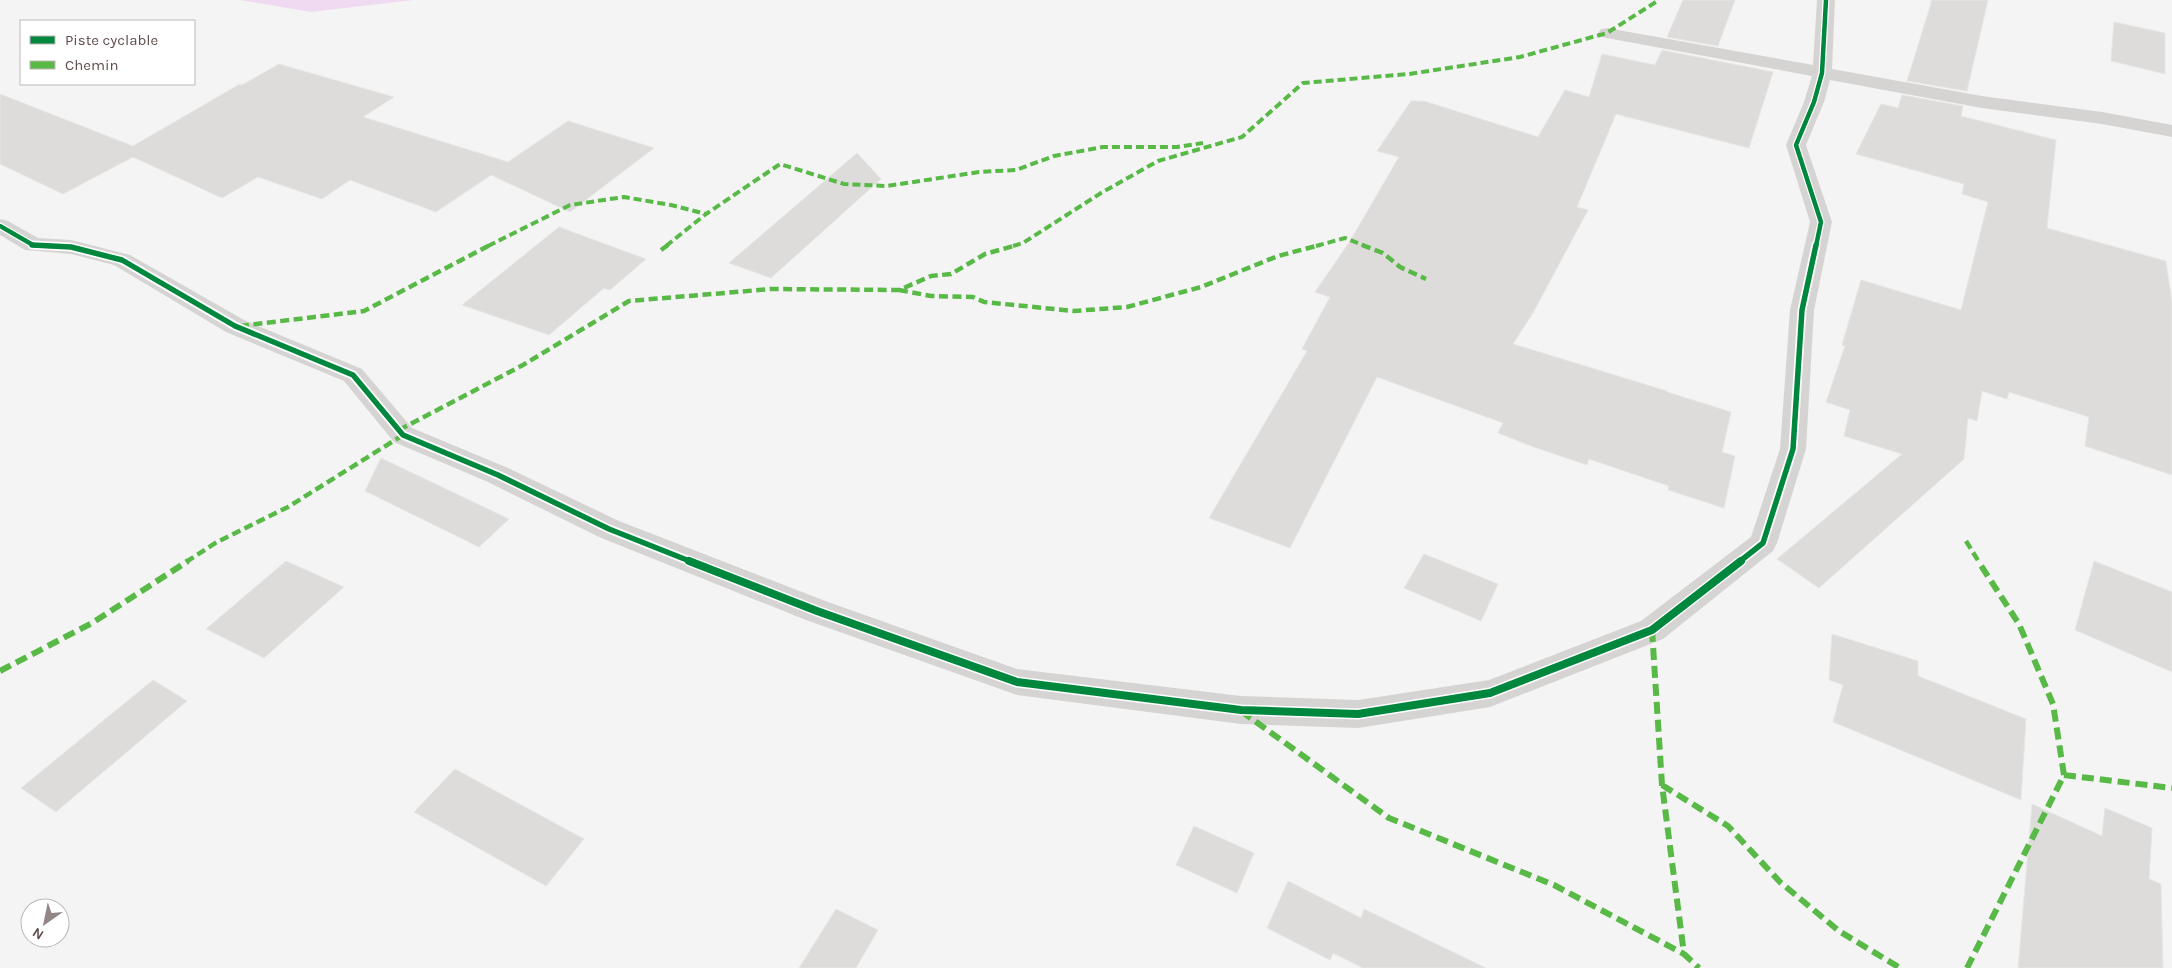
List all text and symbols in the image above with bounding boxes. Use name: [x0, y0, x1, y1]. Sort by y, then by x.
legend: [20, 20, 195, 85]
text: Piste cyclable: [65, 31, 158, 49]
text: Chemin: [65, 56, 119, 74]
north arrow: [20, 898, 70, 948]
text: N: [29, 924, 47, 943]

